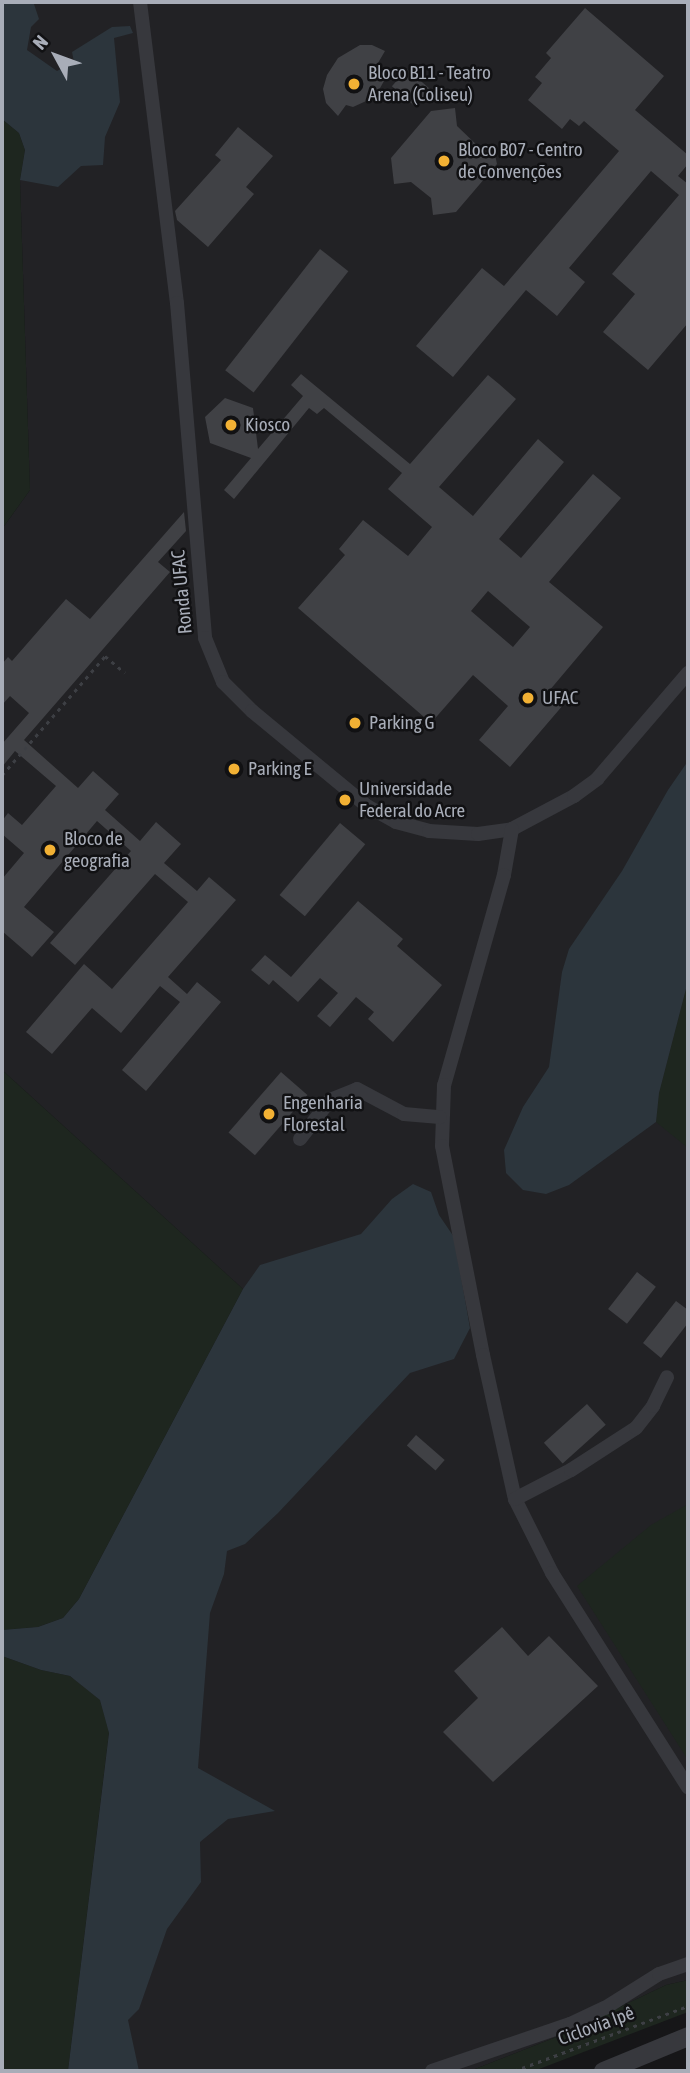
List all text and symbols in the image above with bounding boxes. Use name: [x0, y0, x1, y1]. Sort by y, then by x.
north arrow: [21, 21, 91, 91]
text: N: [28, 31, 52, 54]
place label: Bloco B11 - Teatro Arena (Coliseu): [368, 62, 491, 106]
marker: Bloco B11 - Teatro Arena (Coliseu): [346, 76, 362, 92]
place label: Bloco B07 - Centro de Convenções: [458, 139, 583, 183]
marker: Bloco B07 - Centro de Convenções: [436, 153, 452, 169]
place label: Kiosco: [245, 414, 290, 436]
marker: Kiosco: [223, 417, 239, 433]
street label: Ronda UFAC: [167, 549, 197, 635]
place label: UFAC: [542, 687, 578, 709]
marker: UFAC: [520, 690, 536, 706]
place label: Parking G: [369, 712, 435, 734]
marker: Parking G: [347, 715, 363, 731]
place label: Parking E: [248, 758, 312, 780]
marker: Parking E: [226, 761, 242, 777]
place label: Universidade Federal do Acre: [359, 778, 465, 822]
marker: Universidade Federal do Acre: [337, 792, 353, 808]
place label: Bloco de geografia: [64, 828, 130, 872]
marker: Bloco de geografia: [42, 842, 58, 858]
place label: Engenharia Florestal: [283, 1092, 363, 1136]
marker: Engenharia Florestal: [261, 1106, 277, 1122]
street label: Ciclovia Ipê: [555, 2002, 637, 2050]

